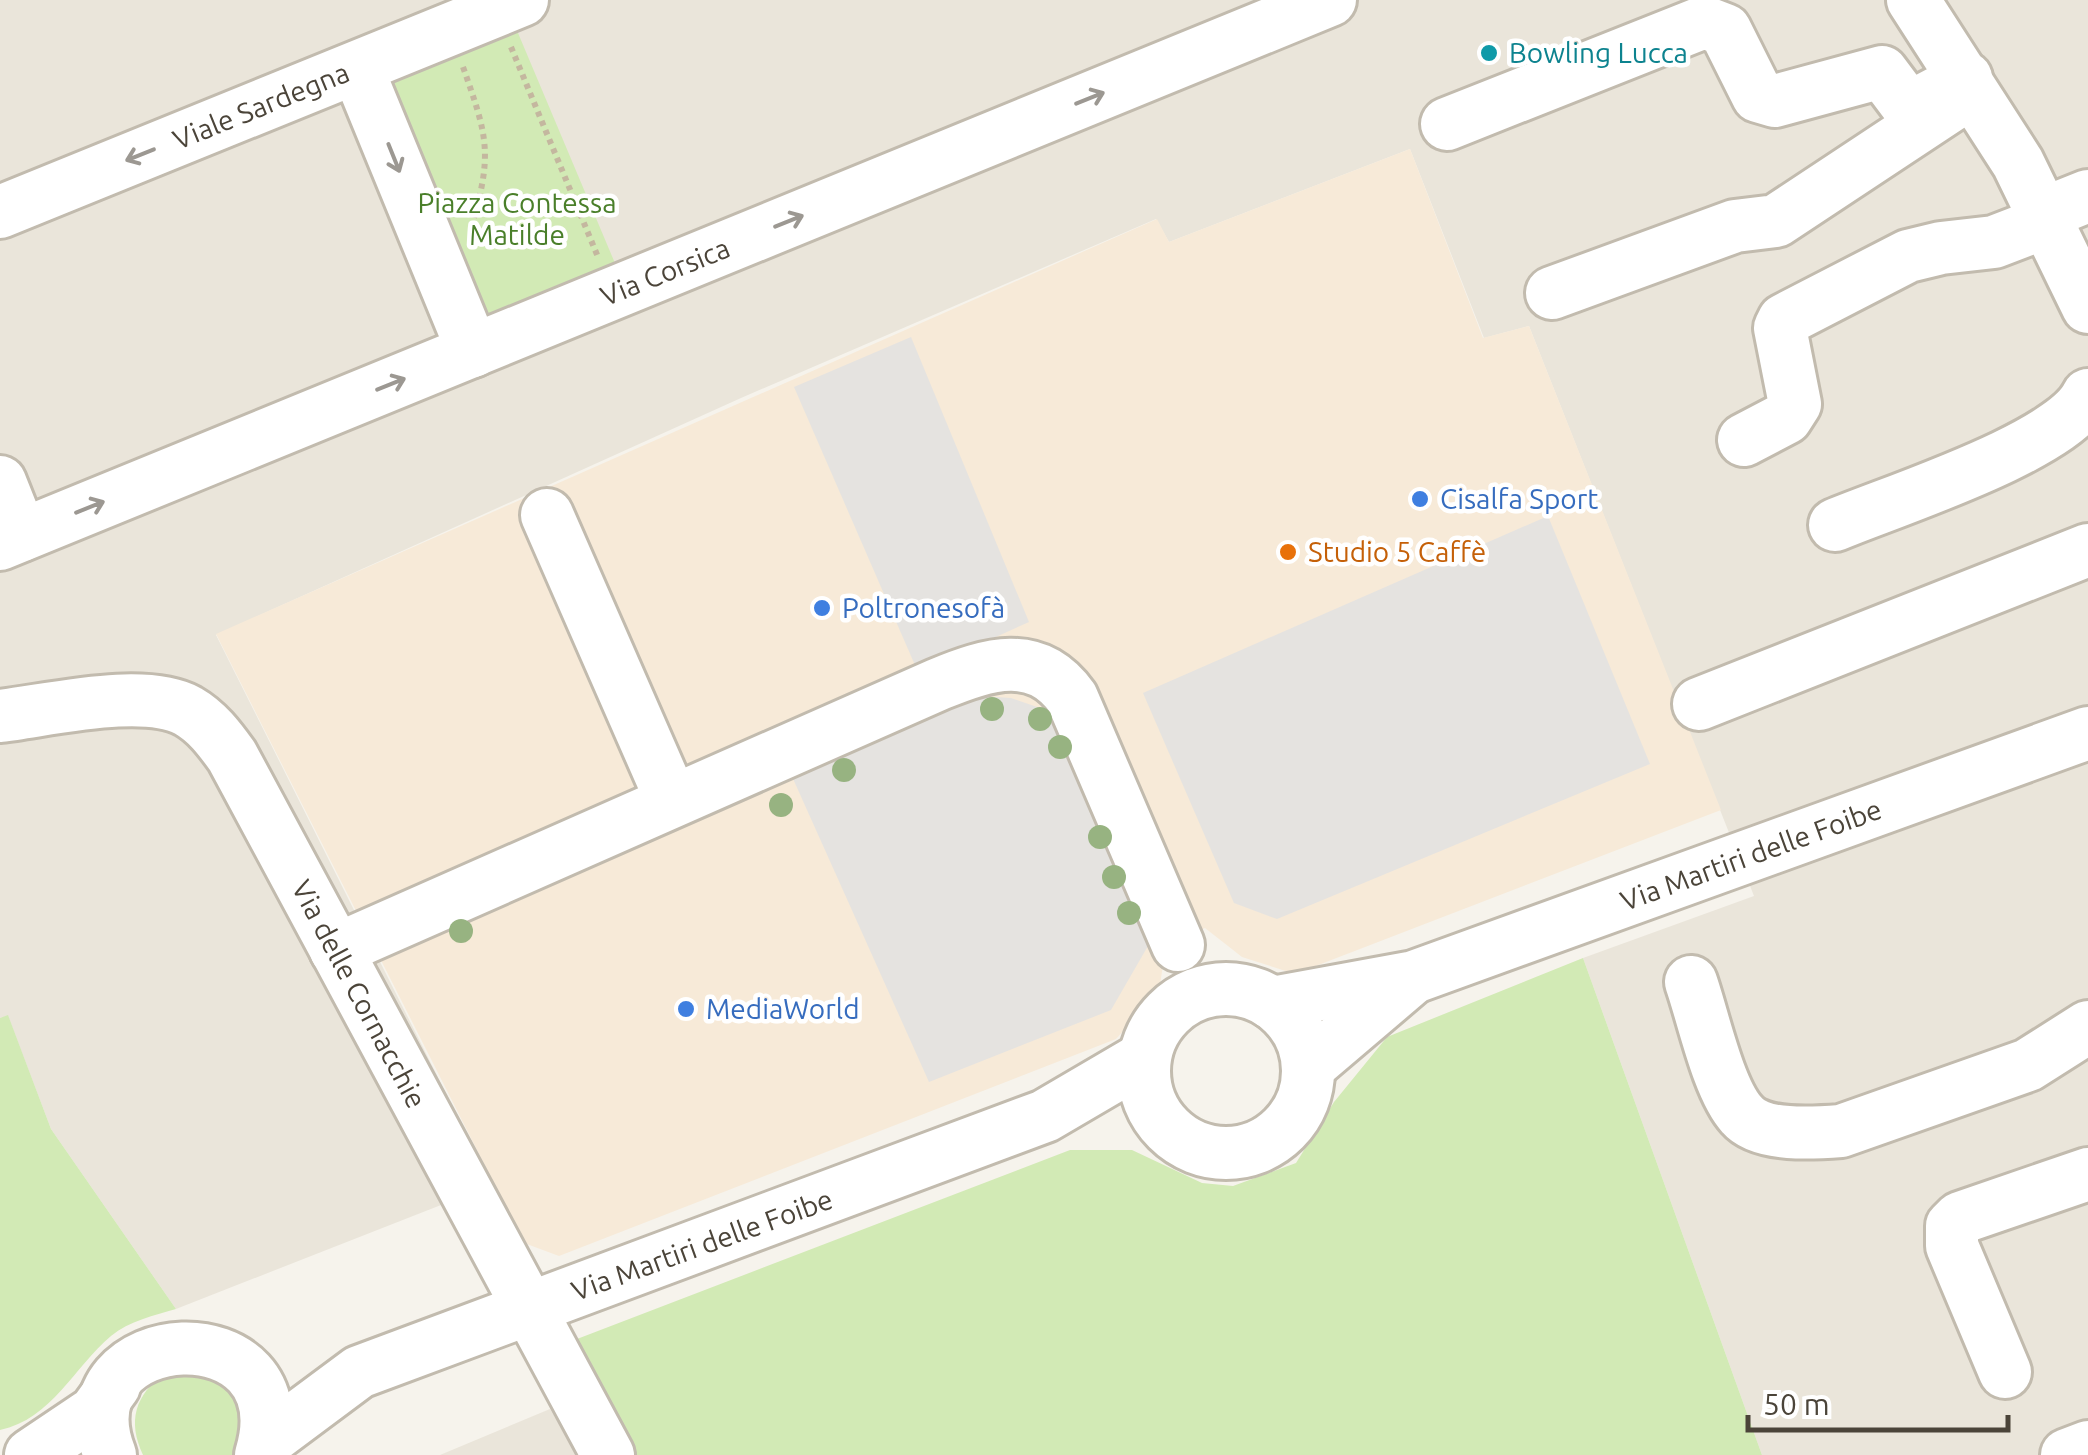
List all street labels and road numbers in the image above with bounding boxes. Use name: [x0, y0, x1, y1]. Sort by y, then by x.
street label: Viale Sardegna: [168, 56, 353, 155]
street label: Via Corsica: [596, 232, 734, 312]
street label: Via Martiri delle Foibe: [1616, 793, 1886, 916]
street label: Via delle Cornacchie: [286, 875, 433, 1113]
street label: Via Martiri delle Foibe: [567, 1183, 837, 1306]

